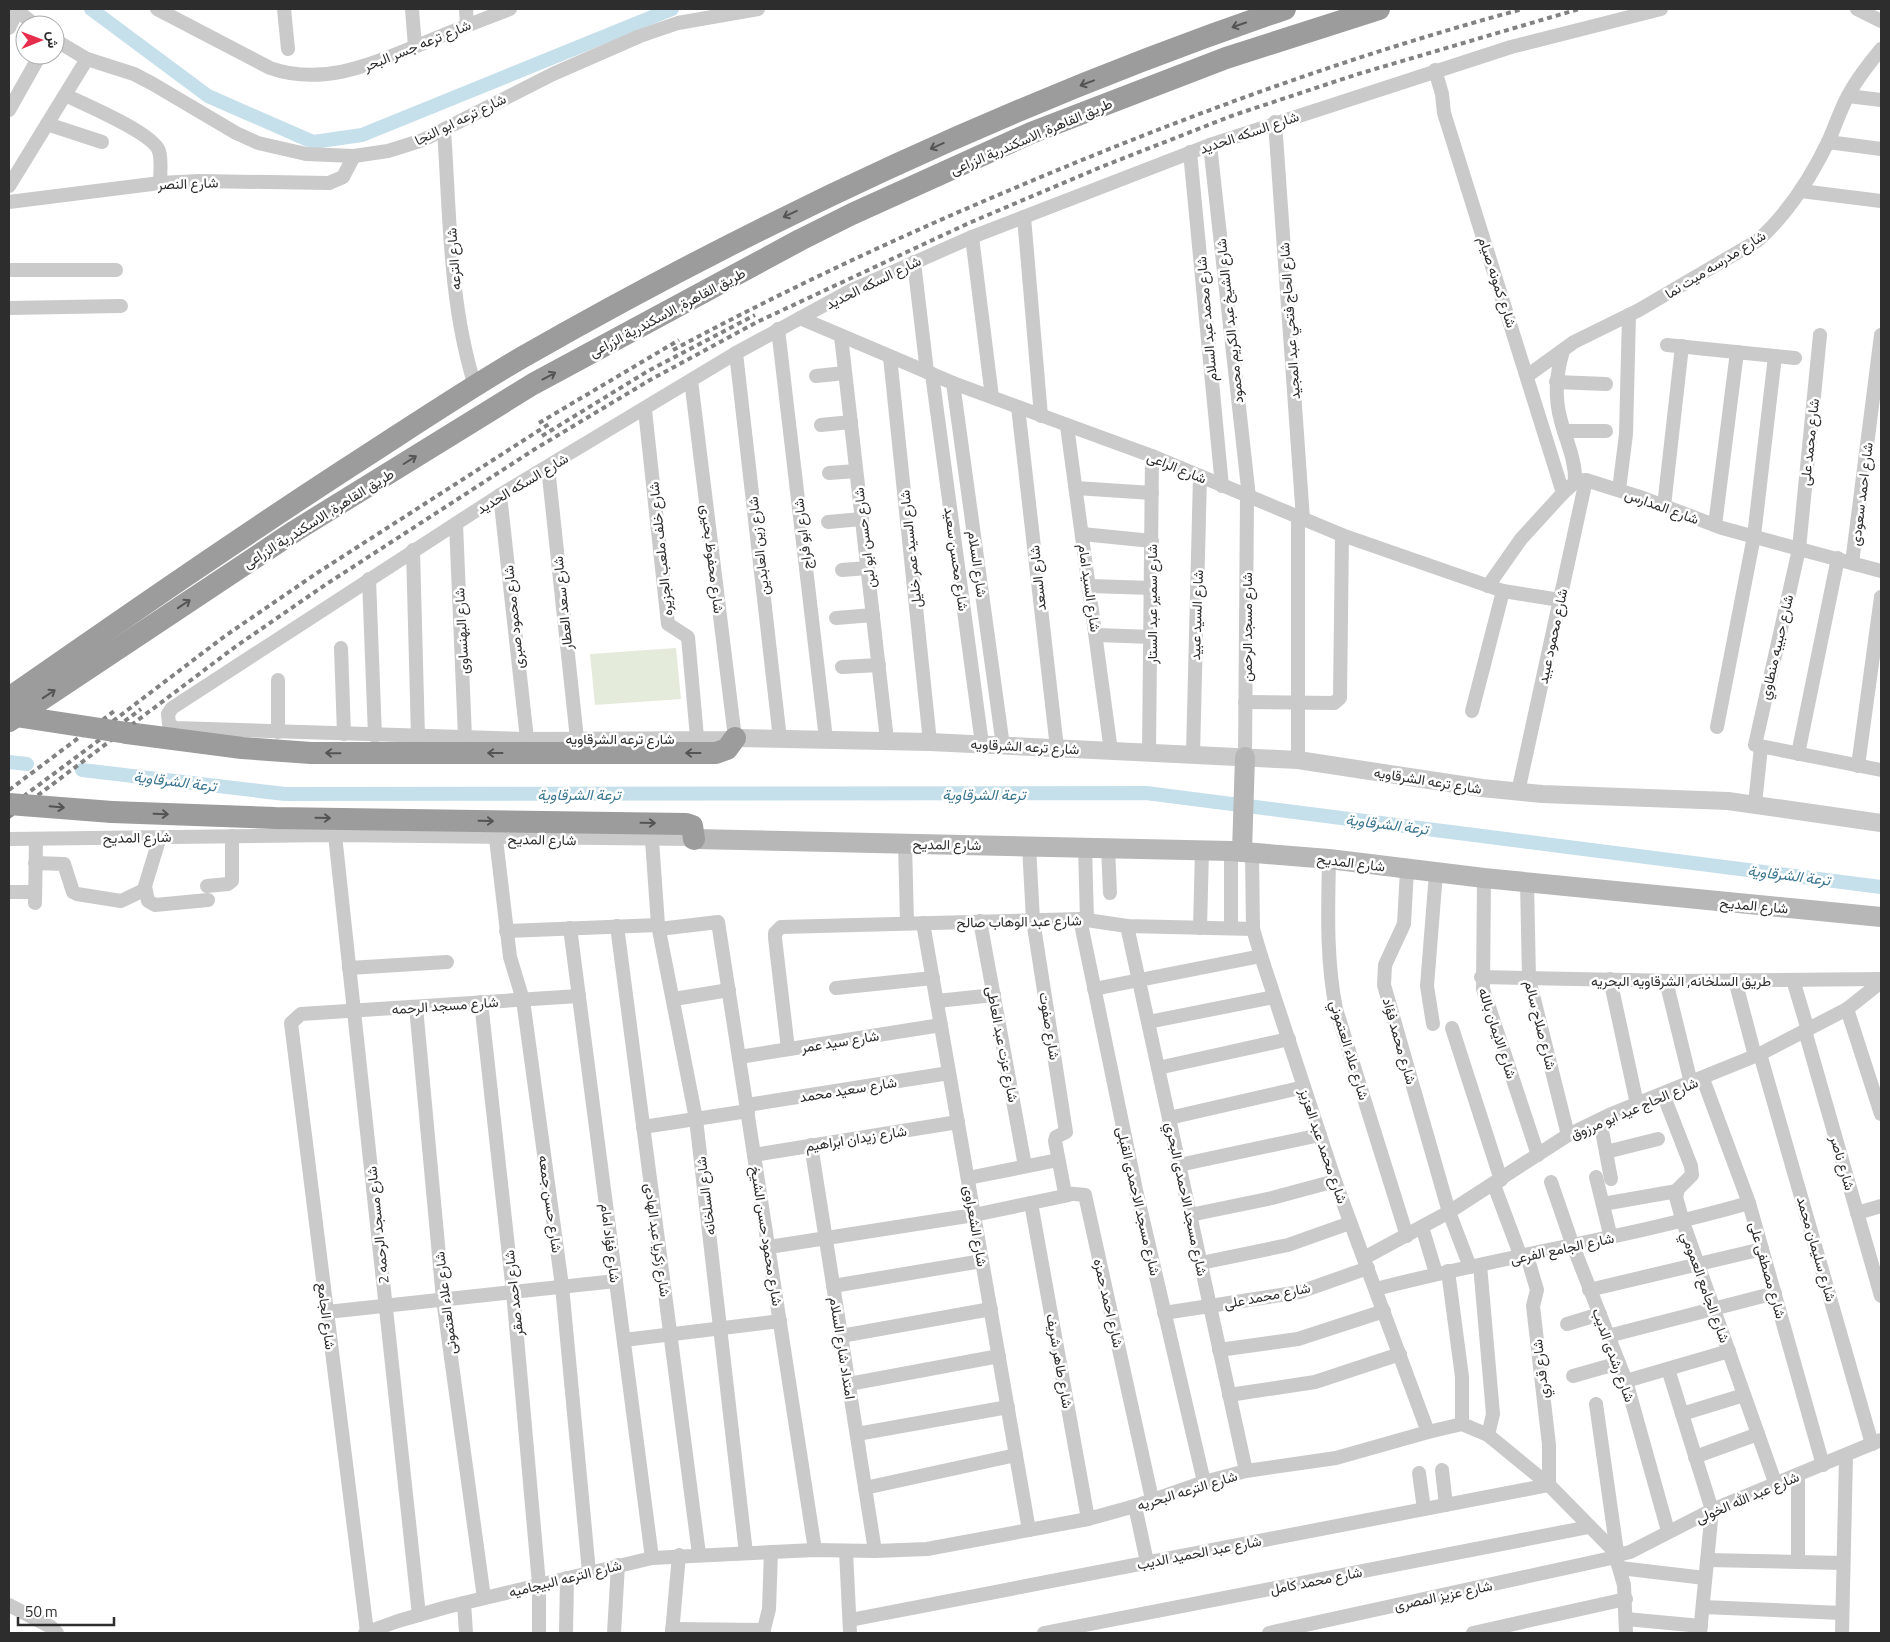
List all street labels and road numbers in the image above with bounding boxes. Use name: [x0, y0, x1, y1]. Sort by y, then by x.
street label: شارع ترعه جسر البحر: [359, 14, 474, 77]
street label: شارع ترعه ابو النجا: [411, 88, 510, 151]
street label: طريق القاهرة, الاسكندرية الزراعى: [947, 92, 1115, 180]
street label: شارع السكه الحديد: [1196, 105, 1302, 160]
street label: شارع النصر: [156, 171, 219, 196]
street label: شارع مدرسه ميت نما: [1660, 224, 1770, 304]
street label: شارع الترعه: [440, 227, 467, 291]
street label: شارع كمونه صيام: [1472, 234, 1523, 331]
street label: شارع الشيخ عبد الكريم محمود: [1210, 237, 1249, 404]
street label: شارع الحاج فتحي عبد المجيد: [1273, 242, 1307, 400]
street label: شارع السكه الحديد: [822, 250, 925, 315]
street label: شارع محمد عبد السلام: [1190, 256, 1223, 382]
street label: طريق القاهرة, الاسكندرية الزراعى: [585, 262, 749, 362]
street label: شارع محمد على: [1794, 397, 1825, 487]
street label: شارع احمد سعودى: [1844, 441, 1879, 547]
street label: شارع الراعى: [1144, 446, 1210, 489]
street label: شارع السكه الحديد: [472, 447, 572, 520]
street label: طريق القاهرة, الاسكندرية الزراعى: [238, 463, 398, 573]
street label: شارع خلف ملعب الجزيره: [642, 481, 678, 617]
street label: شارع المدارس: [1622, 483, 1702, 530]
street label: شارع حسن ابو لبن: [847, 486, 882, 590]
street label: شارع السيد عمر خليل: [893, 489, 928, 609]
street label: شارع زين العابدين: [742, 495, 775, 597]
street label: شارع ابو فراج: [787, 497, 818, 571]
street label: شارع محفوظ بحيرى: [695, 503, 730, 615]
street label: شارع محسن سعيد: [938, 506, 975, 613]
street label: شارع السلام: [962, 529, 993, 599]
street label: شارع السيد امام: [1072, 543, 1107, 633]
street label: شارع السعد: [1023, 544, 1052, 612]
street label: شارع سمير عبد الستار: [1141, 544, 1163, 665]
street label: شارع سعد العطار: [547, 555, 578, 652]
street label: شارع محمود صبرى: [497, 564, 530, 670]
street label: شارع السيد عبيد: [1184, 569, 1209, 661]
street label: شارع مسجد الرحمن: [1236, 572, 1258, 682]
street label: شارع محمود عبيد: [1532, 586, 1573, 686]
street label: شارع البهنساوى: [448, 587, 475, 675]
street label: شارع حبيبه منطاوي: [1754, 592, 1800, 702]
street label: شارع ترعه الشرقاويه: [566, 728, 674, 750]
street label: شارع ترعه الشرقاويه: [970, 733, 1080, 760]
street label: شارع ترعه الشرقاويه: [1372, 761, 1483, 800]
street label: شارع المديح: [102, 826, 172, 849]
street label: شارع المديح: [507, 828, 577, 851]
street label: شارع المديح: [912, 833, 982, 856]
street label: شارع المديح: [1315, 847, 1386, 878]
street label: شارع المديح: [1719, 892, 1789, 919]
street label: شارع عبد الوهاب صالح: [956, 909, 1082, 934]
street label: طريق السلخانه, الشرقاويه البحريه: [1591, 970, 1771, 991]
street label: شارع صلاح سالم: [1519, 978, 1562, 1072]
street label: شارع عزت عبد العاطى: [980, 984, 1025, 1104]
street label: شارع الايمان بالله: [1472, 985, 1523, 1082]
street label: شارع مسجد الرحمه: [391, 991, 499, 1020]
street label: شارع صفوت: [1033, 991, 1066, 1062]
street label: شارع محمد فؤاد: [1377, 995, 1422, 1087]
street label: شارع علاء العتموني: [1323, 998, 1375, 1103]
street label: شارع سيد عمر: [799, 1024, 881, 1059]
street label: شارع سعيد محمد: [798, 1071, 898, 1108]
street label: شارع الحاج عيد ابو مرزوق: [1567, 1072, 1702, 1145]
street label: شارع محمد عبد العزيز: [1293, 1085, 1354, 1207]
street label: شارع زيدان ابراهيم: [804, 1120, 908, 1157]
street label: شارع مسجد الاحمدى البحري: [1158, 1120, 1214, 1278]
street label: شارع مسجد الاحمدى القبلى: [1111, 1124, 1166, 1278]
street label: شارع ناصر: [1824, 1132, 1861, 1193]
street label: شارع حسن جمعه: [533, 1154, 568, 1254]
street label: شارع السلخانه: [690, 1155, 721, 1237]
street label: شارع مسجد الرحمه 2: [360, 1165, 395, 1285]
street label: شارع محمود حسن الشيخ: [745, 1165, 788, 1308]
street label: شارع زكريا عبد الهادى: [639, 1182, 676, 1298]
street label: شارع الشعراوى: [958, 1184, 993, 1268]
street label: شارع سليمان محمد: [1791, 1194, 1842, 1304]
street label: شارع فؤاد امام: [595, 1202, 626, 1284]
street label: شارع مصطفى على: [1743, 1219, 1792, 1321]
street label: شارع الجامع الفرعى: [1508, 1227, 1616, 1270]
street label: شارع الجامع العمومي: [1674, 1228, 1736, 1346]
street label: شارع احمد صقر: [498, 1249, 529, 1338]
street label: شارع علاء العتمونى: [428, 1250, 463, 1356]
street label: شارع احمد حمزه: [1088, 1256, 1129, 1350]
street label: شارع محمد على: [1222, 1276, 1312, 1315]
street label: شارع الجامع: [311, 1281, 342, 1351]
street label: امتداد شارع السلام: [824, 1295, 861, 1401]
street label: شارع رشدى الديب: [1586, 1305, 1641, 1405]
street label: شارع طاهر شريف: [1040, 1312, 1079, 1410]
street label: شارع قدري: [1526, 1338, 1556, 1400]
street label: شارع الترعه البحريه: [1134, 1465, 1240, 1516]
street label: شارع عبد الله الخولى: [1692, 1466, 1802, 1529]
street label: شارع عبد الحميد الديب: [1135, 1530, 1263, 1575]
street label: شارع الترعه البيجاميه: [506, 1554, 624, 1603]
street label: شارع محمد كامل: [1268, 1561, 1364, 1600]
street label: شارع عزيز المصرى: [1392, 1574, 1494, 1617]

